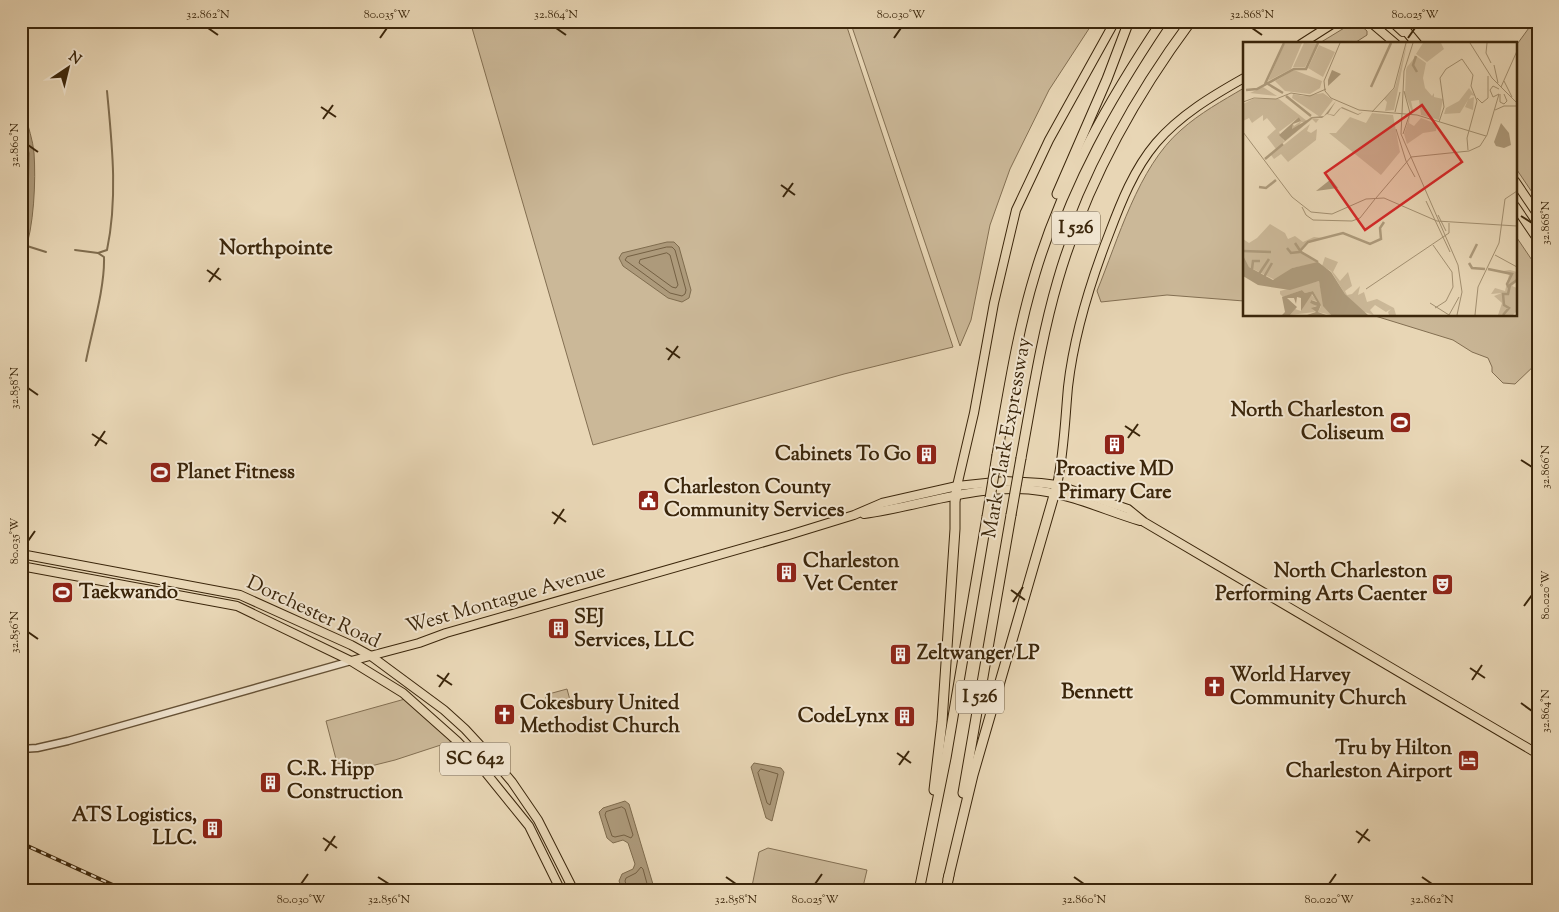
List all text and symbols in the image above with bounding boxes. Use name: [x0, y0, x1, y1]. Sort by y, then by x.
text: 32.862°N: [186, 6, 230, 24]
text: 80.035°W: [364, 6, 411, 24]
text: 32.864°N: [534, 6, 578, 24]
text: 80.030°W: [877, 6, 926, 24]
text: 32.868°N: [1230, 6, 1274, 24]
text: 80.025°W: [1391, 6, 1439, 24]
north arrow: [42, 42, 92, 92]
inset map: [1243, 42, 1516, 316]
text: N: [64, 48, 85, 70]
text: 32.860°N: [6, 122, 24, 167]
text: 32.868°N: [1537, 201, 1555, 245]
road number: I 526: [1052, 212, 1100, 244]
district label: Northpointe: [219, 234, 333, 264]
street label: Mark Clark Expressway: [976, 335, 1040, 541]
text: 32.858°N: [6, 366, 24, 409]
place label: North Charleston Coliseum: [1231, 397, 1384, 449]
sports icon: North Charleston Coliseum: [1388, 410, 1412, 434]
building icon: Proactive MD Primary Care: [1103, 432, 1127, 456]
place label: Cabinets To Go: [775, 441, 911, 470]
building icon: Cabinets To Go: [915, 443, 939, 467]
text: 32.866°N: [1537, 445, 1555, 489]
place label: Proactive MD Primary Care: [1056, 456, 1174, 508]
place label: Planet Fitness: [177, 459, 295, 488]
sports icon: Planet Fitness: [149, 461, 173, 485]
place label: Charleston County Community Services: [664, 474, 844, 526]
public building icon: Charleston County Community Services: [636, 488, 660, 512]
text: 80.035°W: [6, 517, 24, 564]
place label: Charleston Vet Center: [803, 548, 900, 600]
street label: West Montague Avenue: [403, 558, 609, 642]
place label: North Charleston Performing Arts Caenter: [1215, 558, 1427, 610]
building icon: Charleston Vet Center: [775, 561, 799, 585]
street label: Dorchester Road: [241, 569, 385, 657]
text: 80.020°W: [1537, 570, 1555, 620]
theatre icon: North Charleston Performing Arts Caenter: [1431, 572, 1455, 596]
place label: Taekwando: [79, 579, 178, 608]
sports icon: Taekwando: [51, 581, 75, 605]
place label: SEJ Services, LLC: [574, 604, 695, 656]
text: 32.856°N: [6, 610, 24, 653]
building icon: SEJ Services, LLC: [546, 617, 570, 641]
place label: Zeltwanger LP: [917, 640, 1040, 669]
building icon: Zeltwanger LP: [889, 642, 913, 666]
place label: World Harvey Community Church: [1230, 662, 1407, 714]
church icon: World Harvey Community Church: [1202, 675, 1226, 699]
district label: Bennett: [1061, 678, 1134, 708]
road number: I 526: [956, 680, 1004, 714]
text: 32.864°N: [1537, 689, 1555, 733]
place label: Cokesbury United Methodist Church: [520, 690, 680, 742]
church icon: Cokesbury United Methodist Church: [492, 703, 516, 727]
place label: CodeLynx: [798, 703, 889, 732]
building icon: CodeLynx: [893, 705, 917, 729]
place label: Tru by Hilton Charleston Airport: [1286, 735, 1452, 787]
road number: SC 642: [440, 742, 510, 776]
hotel icon: Tru by Hilton Charleston Airport: [1456, 749, 1480, 773]
place label: C.R. Hipp Construction: [287, 756, 403, 808]
building icon: C.R. Hipp Construction: [259, 770, 283, 794]
place label: ATS Logistics, LLC.: [72, 802, 197, 854]
building icon: ATS Logistics, LLC.: [201, 816, 225, 840]
text: 80.030°W: [277, 891, 326, 909]
text: 32.856°N: [368, 891, 411, 909]
text: 32.858°N: [715, 891, 758, 909]
text: 80.025°W: [791, 891, 839, 909]
text: 32.860°N: [1062, 891, 1107, 909]
text: 80.020°W: [1304, 891, 1354, 909]
text: 32.862°N: [1410, 891, 1454, 909]

